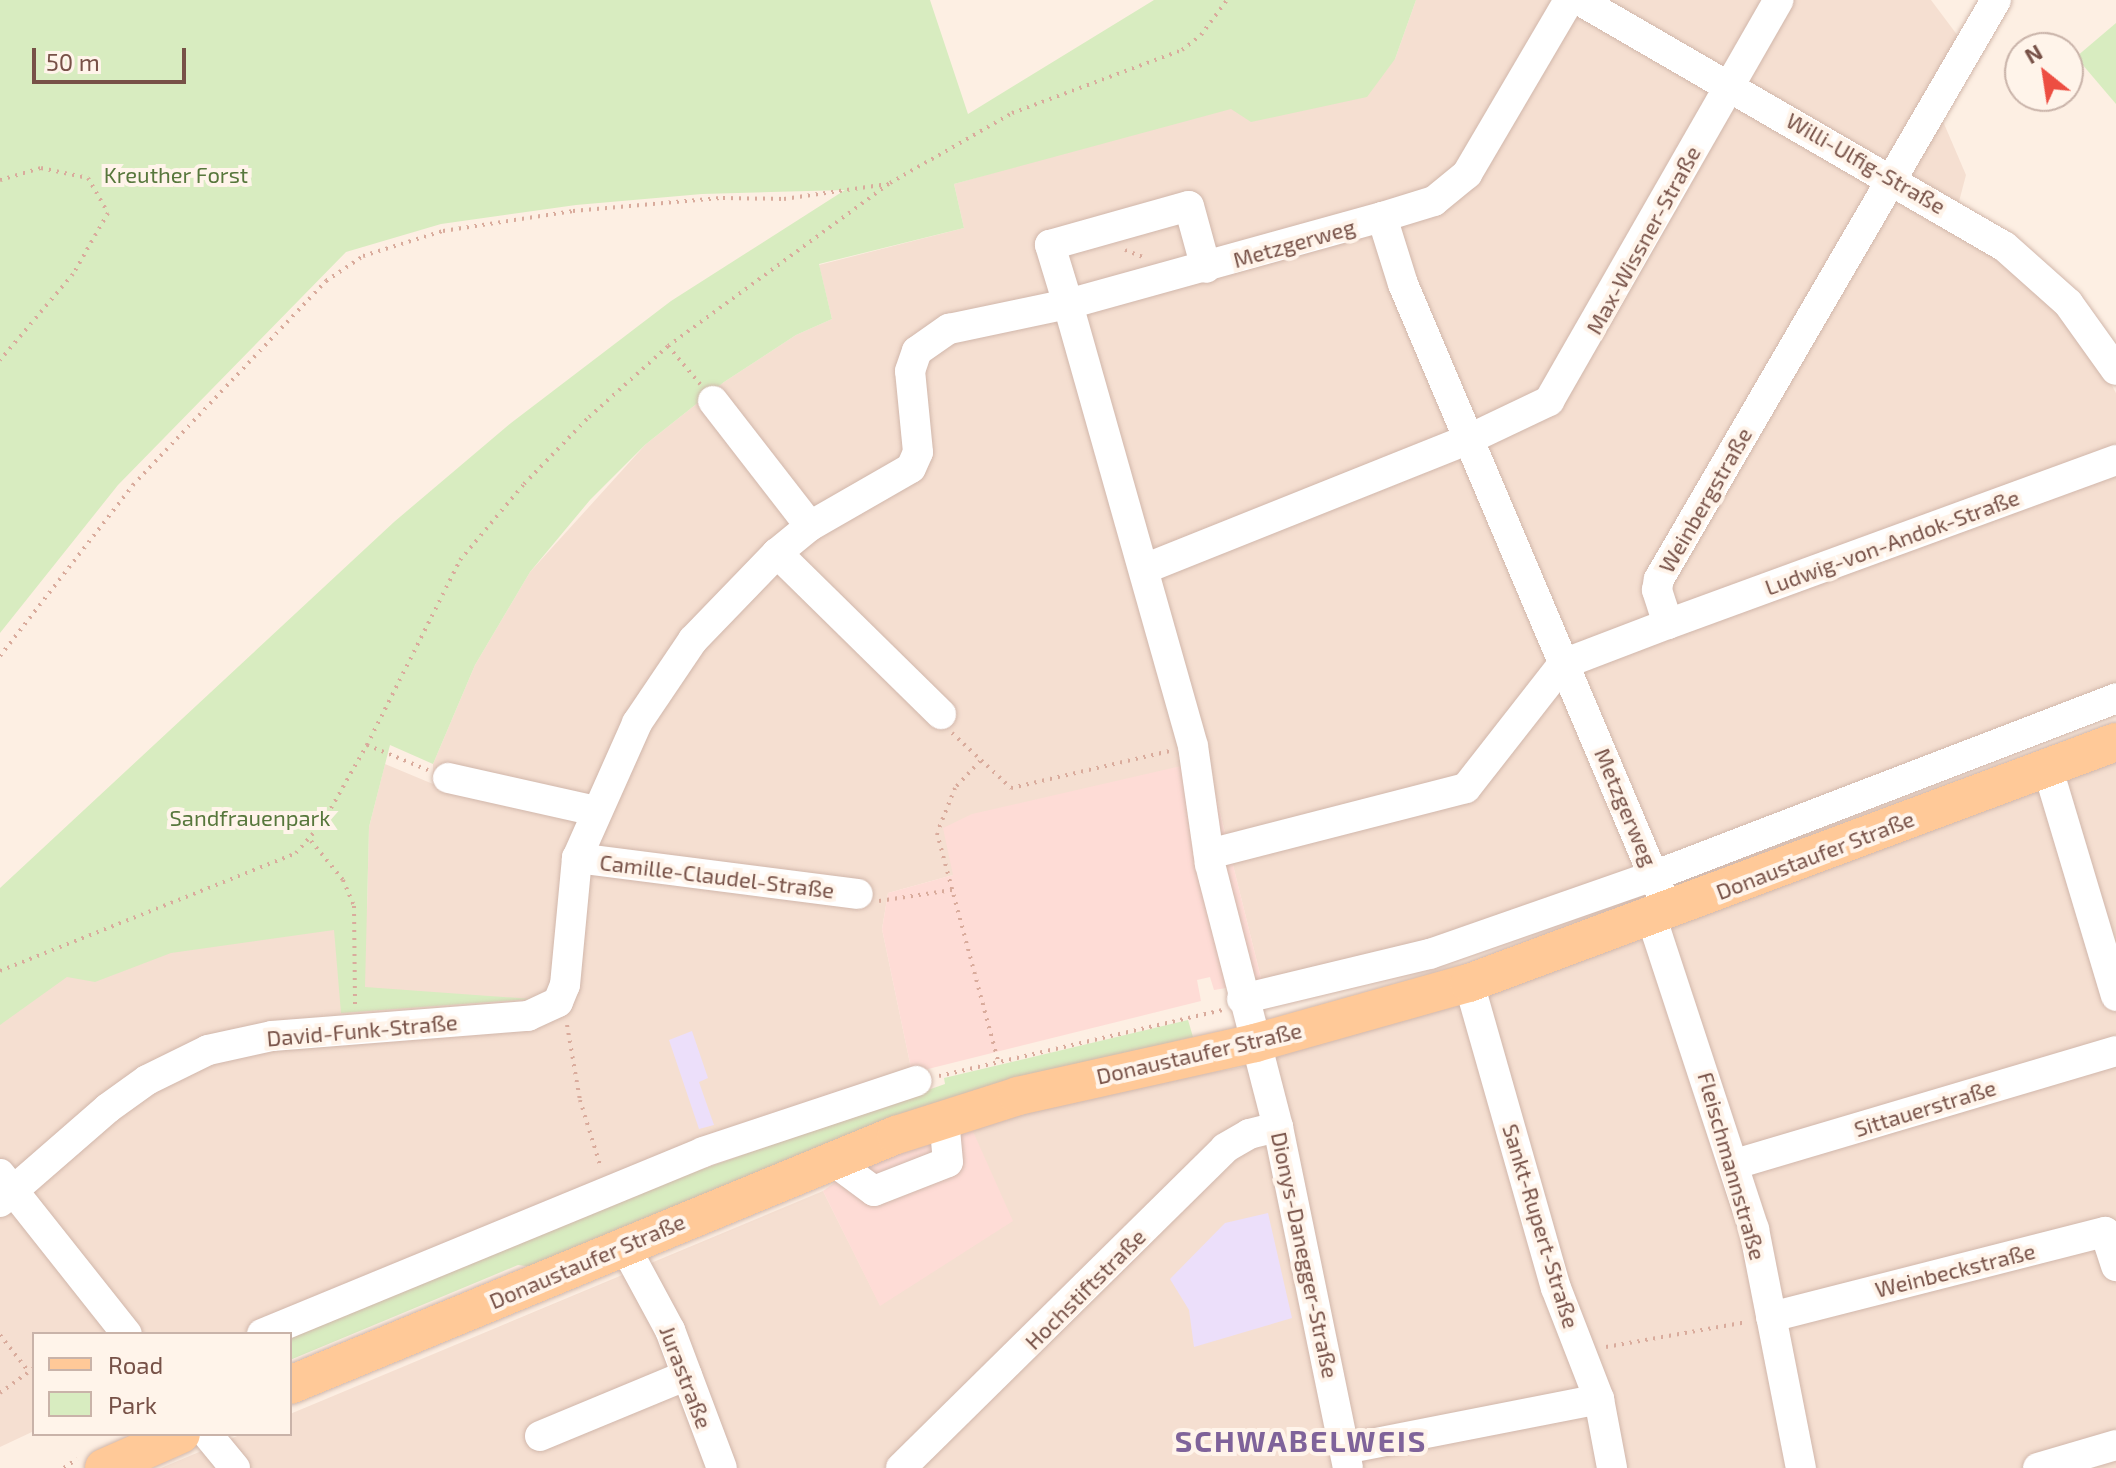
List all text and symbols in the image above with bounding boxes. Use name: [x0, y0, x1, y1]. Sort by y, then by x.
scale bar: [36, 32, 190, 82]
north arrow: [2004, 32, 2084, 112]
text: N: [2020, 38, 2046, 68]
text: 50 m: [46, 47, 100, 76]
street label: Willi-Ulfig-Straße: [1782, 107, 1950, 219]
street label: Max-Wissner-Straße: [1580, 141, 1706, 339]
park label: Kreuther Forst: [104, 162, 248, 188]
street label: Metzgerweg: [1230, 213, 1358, 273]
street label: Weinbergstraße: [1653, 423, 1757, 577]
street label: Ludwig-von-Andok-Straße: [1761, 484, 2023, 600]
street label: Metzgerweg: [1589, 744, 1663, 870]
park label: Sandfrauenpark: [169, 805, 331, 831]
street label: Donaustaufer Straße: [1712, 805, 1918, 905]
street label: Camille-Claudel-Straße: [598, 849, 836, 903]
street label: David-Funk-Straße: [265, 1009, 459, 1051]
street label: Donaustaufer Straße: [1093, 1016, 1305, 1090]
street label: Fleischmannstraße: [1693, 1069, 1771, 1263]
street label: Sittauerstraße: [1851, 1074, 1999, 1142]
street label: Sankt-Rupert-Straße: [1497, 1121, 1585, 1331]
street label: Dionys-Danegger-Straße: [1266, 1129, 1344, 1381]
street label: Donaustaufer Straße: [485, 1208, 689, 1314]
street label: Hochstiftstraße: [1019, 1223, 1151, 1355]
street label: Weinbeckstraße: [1872, 1237, 2038, 1303]
street label: Jurastraße: [654, 1322, 718, 1432]
legend: [32, 1332, 292, 1436]
text: Road: [108, 1350, 163, 1379]
text: Park: [108, 1390, 157, 1419]
district label: SCHWABELWEIS: [1175, 1422, 1427, 1458]

